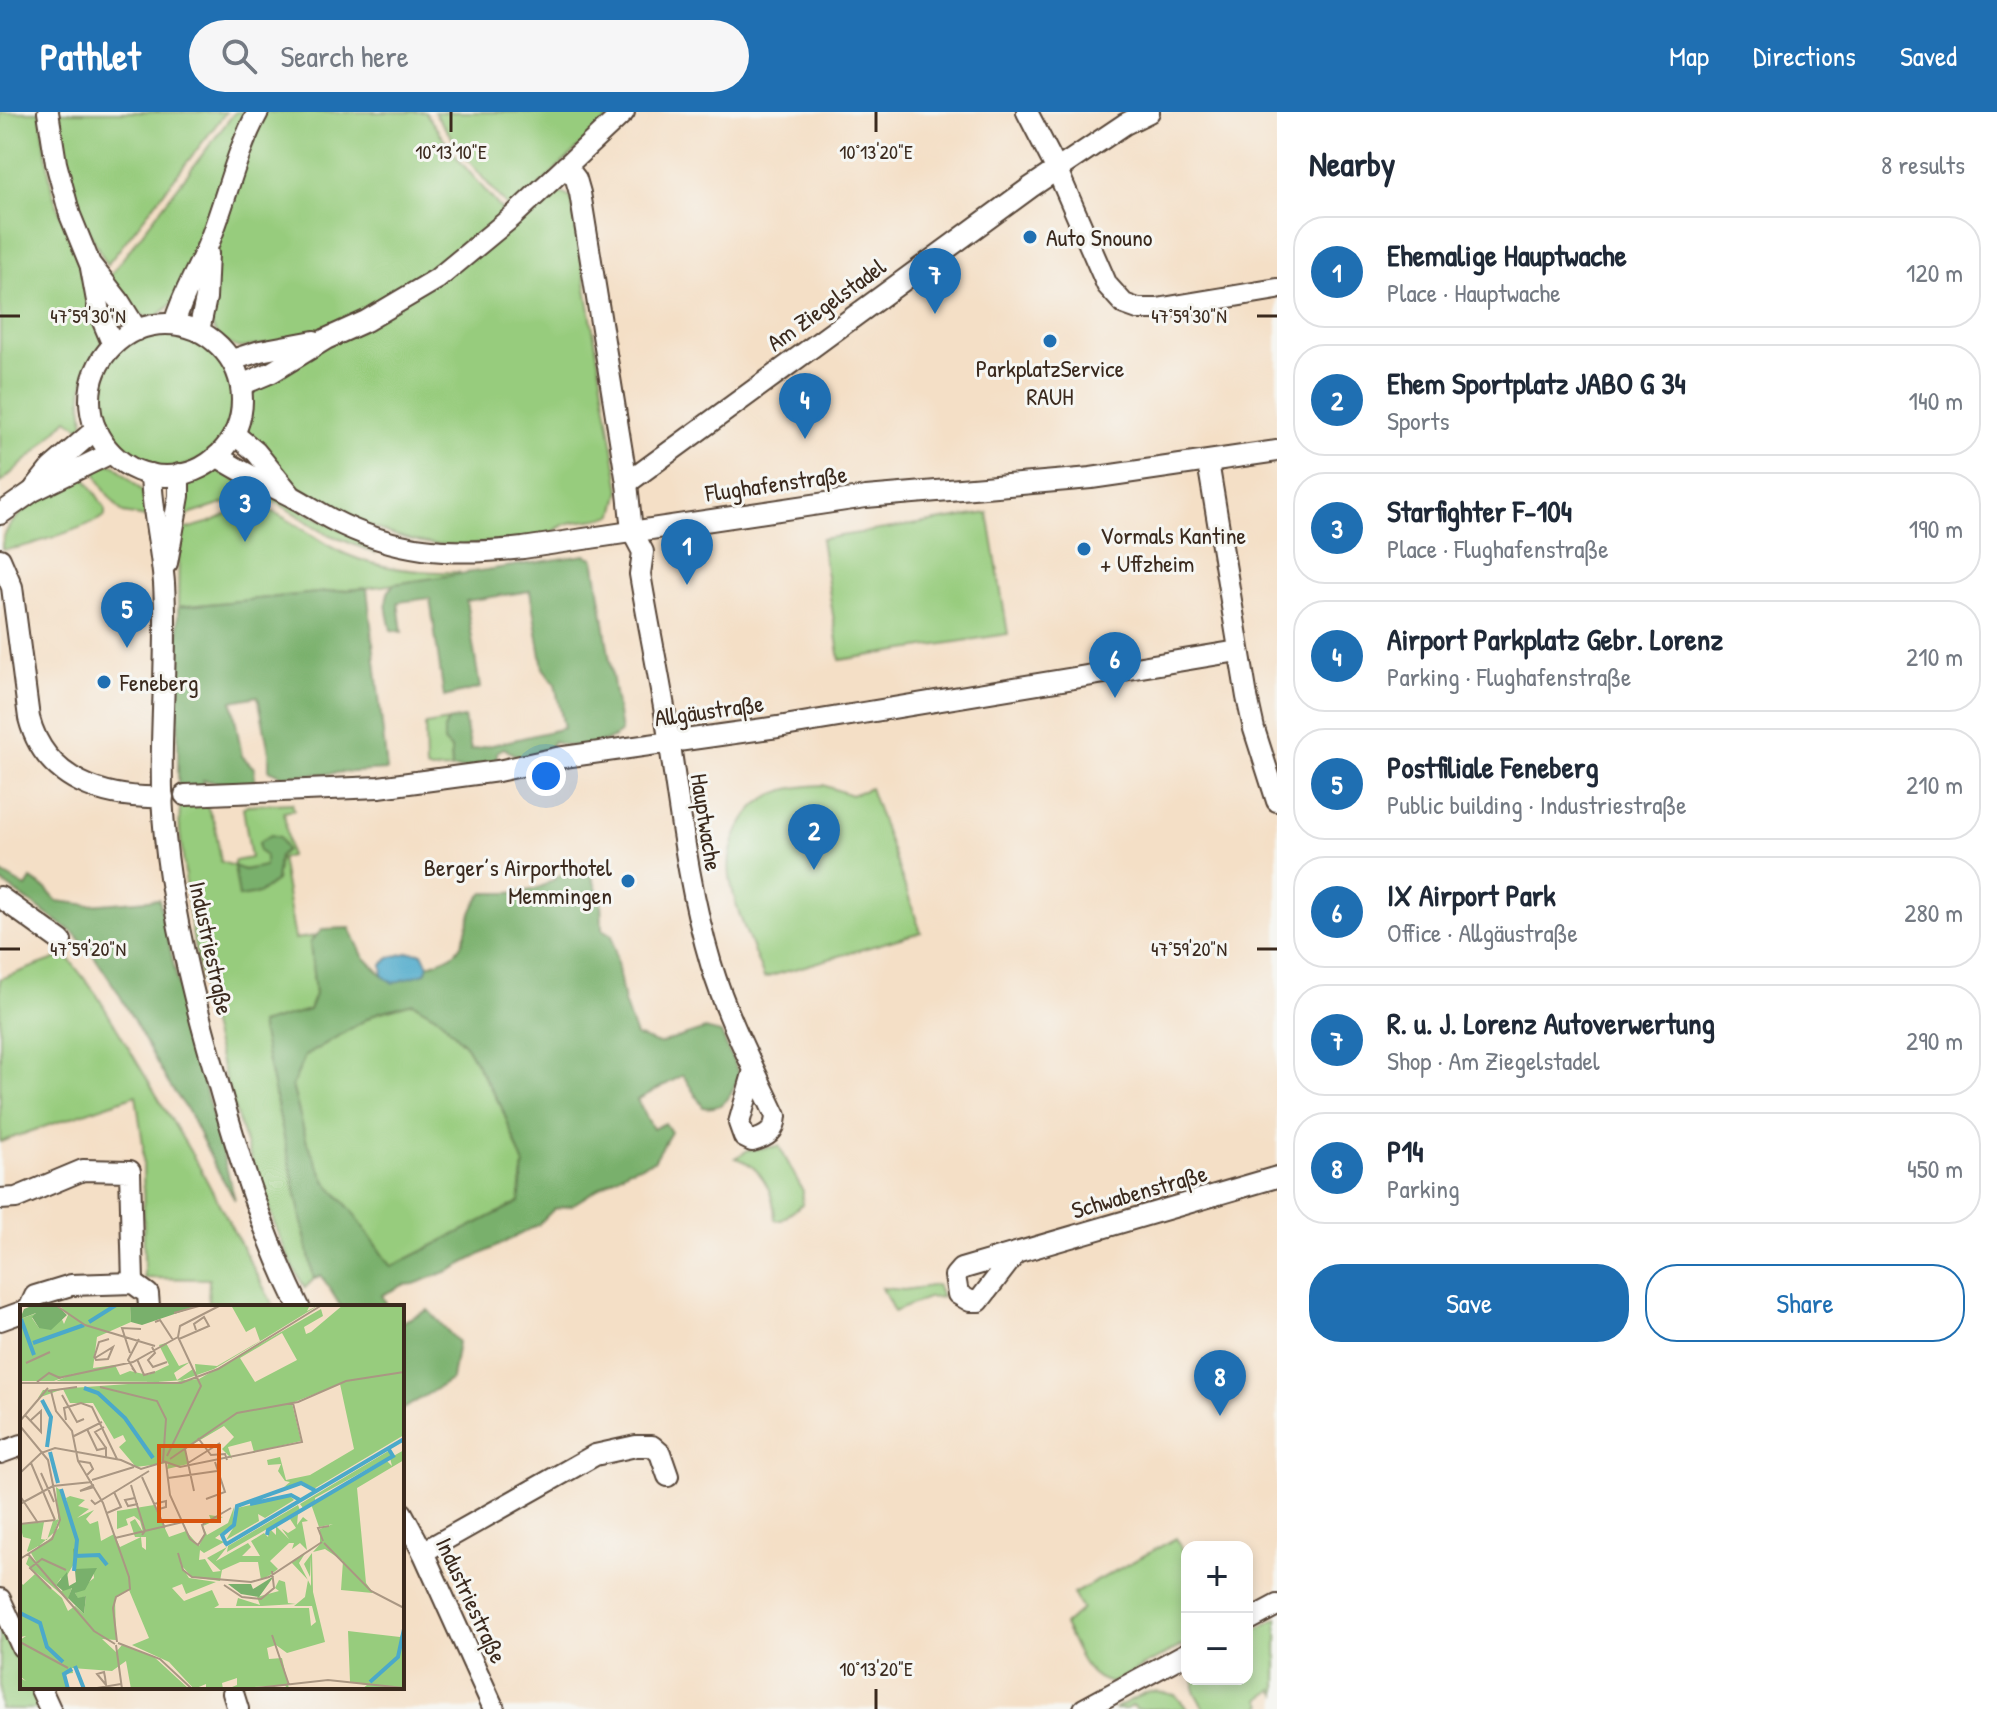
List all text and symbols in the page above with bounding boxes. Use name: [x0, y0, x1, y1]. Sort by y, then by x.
search box: [189, 20, 749, 92]
text: Pathlet: [40, 30, 141, 82]
icon: search: [217, 34, 261, 78]
text: Search here: [281, 36, 409, 76]
text: Map: [1669, 37, 1709, 75]
text: Directions: [1753, 37, 1856, 75]
text: Saved: [1900, 37, 1957, 75]
text: 10°13'10"E: [415, 138, 487, 165]
text: 10°13'20"E: [839, 138, 913, 165]
text: Nearby: [1309, 141, 1395, 187]
text: 8 results: [1881, 147, 1965, 182]
place label: Auto Snouno: [1046, 221, 1153, 253]
marker: Auto Snouno: [1021, 228, 1039, 246]
text: Ehemalige Hauptwache: [1387, 235, 1627, 275]
pin: 7: [909, 248, 961, 314]
street label: Am Ziegelstadel: [760, 250, 892, 358]
text: 1: [1332, 255, 1342, 290]
text: 120 m: [1906, 255, 1963, 290]
text: Place · Hauptwache: [1387, 275, 1561, 310]
text: 47°59'30"N: [50, 302, 126, 329]
text: 47°59'30"N: [1151, 302, 1227, 329]
marker: ParkplatzService RAUH: [1041, 332, 1059, 350]
place label: ParkplatzService RAUH: [976, 352, 1125, 412]
text: Ehem Sportplatz JABO G 34: [1387, 363, 1686, 403]
pin: 4: [779, 373, 831, 439]
text: 2: [1331, 383, 1343, 418]
text: 140 m: [1909, 383, 1963, 418]
text: Sports: [1387, 403, 1450, 438]
street label: Flughafenstraße: [702, 457, 849, 509]
pin: 3: [219, 476, 271, 542]
text: Starfighter F-104: [1387, 491, 1572, 531]
text: 3: [1331, 511, 1343, 546]
text: 190 m: [1909, 511, 1963, 546]
pin: 1: [661, 519, 713, 585]
place label: Vormals Kantine + Uffzheim: [1100, 519, 1247, 579]
text: Place · Flughafenstraße: [1387, 531, 1609, 566]
marker: Vormals Kantine + Uffzheim: [1075, 540, 1093, 558]
pin: 5: [101, 582, 153, 648]
text: Airport Parkplatz Gebr. Lorenz: [1387, 619, 1723, 659]
pin: 6: [1089, 632, 1141, 698]
text: 4: [1332, 639, 1342, 674]
text: 210 m: [1906, 639, 1963, 674]
text: Parking · Flughafenstraße: [1387, 659, 1631, 694]
place label: Feneberg: [119, 666, 198, 698]
marker: Feneberg: [95, 673, 113, 691]
street label: Allgäustraße: [652, 686, 766, 734]
text: Postfiliale Feneberg: [1387, 747, 1599, 787]
your location: [526, 756, 566, 796]
text: 5: [1332, 767, 1343, 802]
text: 210 m: [1906, 767, 1963, 802]
street label: Hauptwache: [684, 771, 731, 873]
text: Public building · Industriestraße: [1387, 787, 1687, 822]
pin: 2: [788, 804, 840, 870]
place label: Berger’s Airporthotel Memmingen: [424, 851, 613, 911]
marker: Berger’s Airporthotel Memmingen: [619, 872, 637, 890]
text: IX Airport Park: [1387, 875, 1556, 915]
street label: Industriestraße: [182, 878, 242, 1018]
text: 6: [1332, 895, 1342, 930]
text: 280 m: [1904, 895, 1963, 930]
text: Office · Allgäustraße: [1387, 915, 1578, 950]
text: 47°59'20"N: [50, 935, 126, 962]
text: 47°59'20"N: [1151, 935, 1227, 962]
text: R. u. J. Lorenz Autoverwertung: [1387, 1003, 1715, 1043]
text: 7: [1331, 1023, 1343, 1058]
text: 290 m: [1906, 1023, 1963, 1058]
text: Shop · Am Ziegelstadel: [1387, 1043, 1600, 1078]
text: P14: [1387, 1131, 1424, 1171]
text: 8: [1331, 1151, 1343, 1186]
text: 450 m: [1907, 1151, 1963, 1186]
street label: Schwabenstraße: [1067, 1156, 1211, 1226]
text: Parking: [1387, 1171, 1460, 1206]
button: Save: [1309, 1264, 1629, 1342]
button: Share: [1645, 1264, 1965, 1342]
inset map: [20, 1305, 404, 1689]
pin: 8: [1194, 1350, 1246, 1416]
street label: Industriestraße: [429, 1532, 515, 1669]
map controls: [1181, 1541, 1253, 1685]
button: +: [1181, 1541, 1253, 1613]
button: −: [1181, 1613, 1253, 1685]
text: 10°13'20"E: [839, 1655, 913, 1682]

